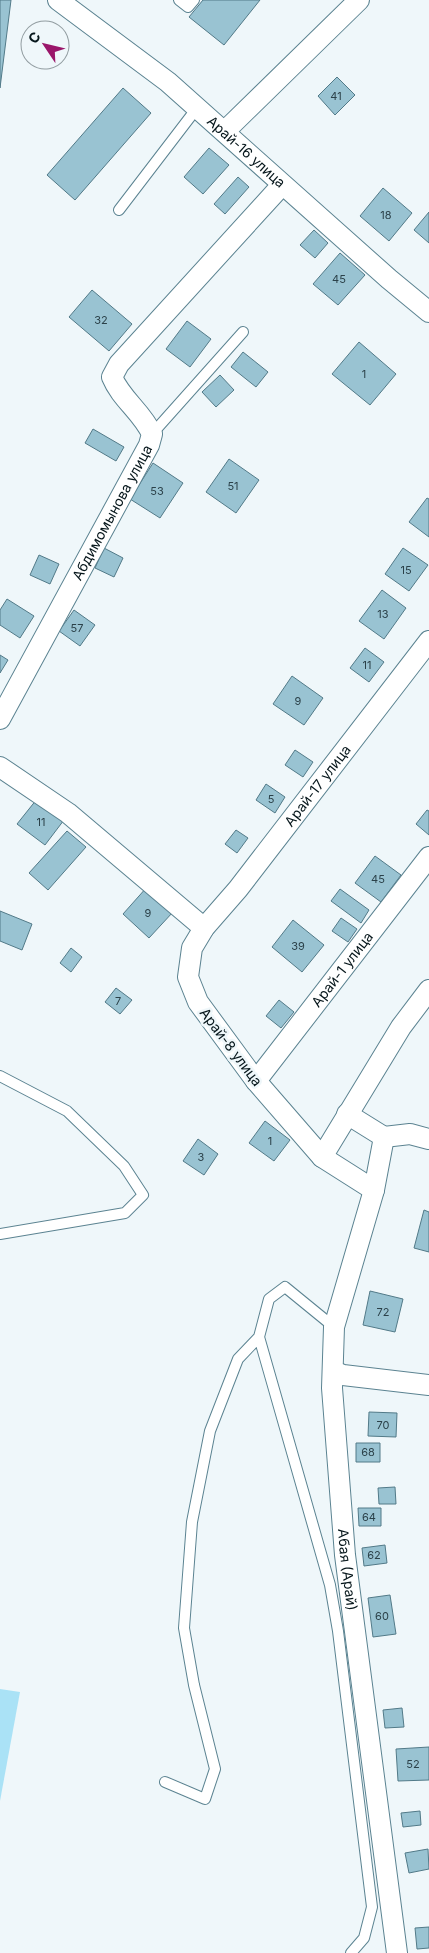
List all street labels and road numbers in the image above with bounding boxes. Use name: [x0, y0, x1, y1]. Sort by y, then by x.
street label: Арай-16 улица: [204, 112, 289, 191]
street label: Абдимомынова улица: [68, 442, 156, 583]
street label: Арай-17 улица: [280, 741, 354, 829]
street label: Арай-1 улица: [307, 928, 376, 1010]
street label: Арай-8 улица: [197, 1004, 266, 1089]
street label: Абая (Арай): [335, 1528, 361, 1612]

